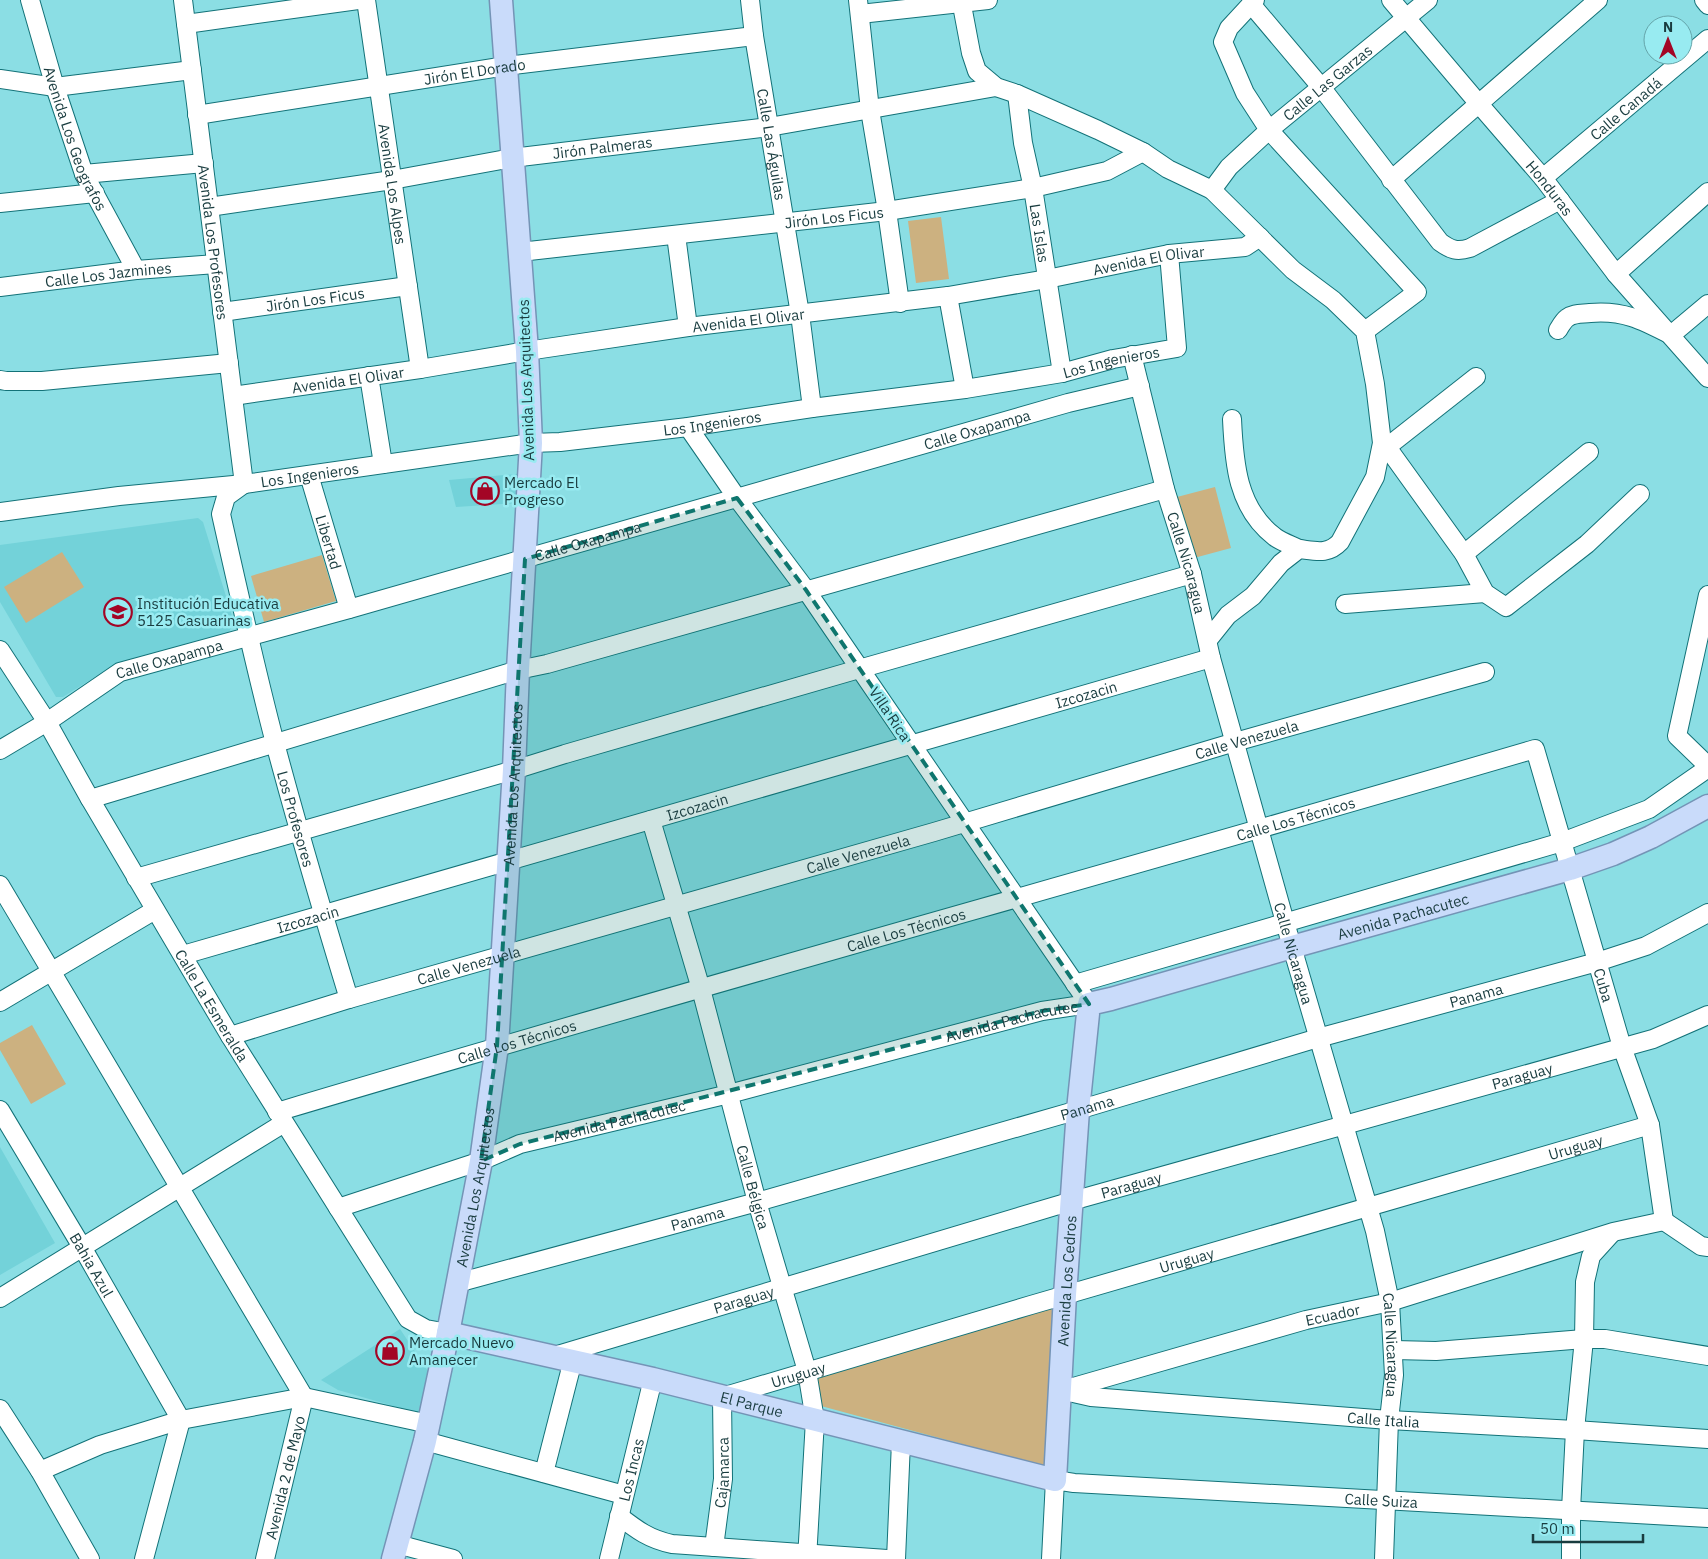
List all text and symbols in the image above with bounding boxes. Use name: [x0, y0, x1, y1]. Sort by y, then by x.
north arrow: [1643, 15, 1693, 65]
text: N: [1663, 18, 1673, 36]
street label: Calle Las Garzas: [1279, 40, 1376, 124]
street label: Jirón El Dorado: [422, 54, 527, 88]
street label: Avenida Los Geografos: [40, 64, 112, 214]
street label: Calle Canadá: [1586, 73, 1665, 144]
street label: Calle Las Águilas: [753, 87, 791, 202]
street label: Avenida Los Alpes: [375, 122, 411, 246]
street label: Jirón Palmeras: [551, 132, 653, 163]
street label: Honduras: [1522, 156, 1578, 219]
street label: Avenida Los Profesores: [194, 163, 233, 321]
street label: Jirón Los Ficus: [784, 202, 885, 232]
street label: Las Islas: [1026, 202, 1054, 264]
street label: Avenida El Olivar: [1091, 241, 1206, 279]
street label: Calle Los Jazmines: [44, 258, 172, 291]
street label: Jirón Los Ficus: [264, 283, 366, 315]
street label: Avenida Los Arquitectos: [514, 299, 538, 461]
street label: Avenida El Olivar: [691, 304, 806, 336]
street label: Los Ingenieros: [1061, 342, 1161, 382]
street label: Avenida El Olivar: [291, 362, 406, 397]
street label: Calle Oxapampa: [922, 405, 1033, 453]
street label: Los Ingenieros: [662, 406, 763, 439]
street label: Los Ingenieros: [259, 458, 360, 491]
place label: Mercado El Progreso: [504, 473, 579, 509]
shop icon: Mercado El Progreso: [470, 476, 500, 506]
street label: Calle Nicaragua: [1163, 509, 1210, 615]
street label: Libertad: [312, 513, 346, 572]
street label: Calle Oxapampa: [532, 516, 643, 565]
place label: Institución Educativa 5125 Casuarinas: [137, 594, 279, 630]
school or university icon: Institución Educativa 5125 Casuarinas: [103, 597, 133, 627]
street label: Calle Oxapampa: [113, 635, 225, 682]
street label: Izcozacin: [1053, 676, 1119, 712]
street label: Villa Rica: [865, 683, 915, 745]
street label: Avenida Los Arquitectos: [499, 703, 526, 866]
street label: Calle Venezuela: [1192, 715, 1300, 763]
street label: Los Profesores: [273, 769, 319, 869]
street label: Izcozacin: [664, 789, 730, 824]
street label: Calle Los Técnicos: [1234, 792, 1357, 845]
street label: Calle Venezuela: [804, 830, 912, 877]
street label: Avenida Pachacutec: [1335, 888, 1471, 943]
street label: Calle Nicaragua: [1270, 900, 1318, 1006]
street label: Izcozacin: [275, 901, 341, 937]
street label: Calle Los Técnicos: [844, 904, 968, 956]
street label: Calle Venezuela: [415, 941, 523, 989]
street label: Calle La Esmeralda: [171, 946, 253, 1065]
street label: Cuba: [1590, 966, 1618, 1004]
street label: Panama: [1447, 979, 1505, 1011]
street label: Avenida Pachacutec: [943, 996, 1079, 1046]
street label: Calle Los Técnicos: [455, 1015, 578, 1068]
street label: Paraguay: [1490, 1058, 1555, 1093]
street label: Panama: [1058, 1090, 1116, 1124]
street label: Avenida Pachacutec: [551, 1095, 688, 1145]
street label: Avenida Los Arquitectos: [451, 1106, 498, 1269]
street label: Uruguay: [1546, 1130, 1605, 1164]
street label: Calle Bélgica: [733, 1143, 774, 1231]
street label: Paraguay: [1099, 1167, 1164, 1202]
street label: Panama: [669, 1202, 726, 1234]
street label: Avenida Los Cedros: [1053, 1215, 1080, 1347]
street label: Bahia Azul: [66, 1229, 118, 1300]
street label: Uruguay: [1157, 1243, 1217, 1277]
street label: Paraguay: [711, 1281, 777, 1317]
street label: Calle Nicaragua: [1379, 1291, 1404, 1398]
street label: Ecuador: [1303, 1299, 1362, 1329]
place label: Mercado Nuevo Amanecer: [409, 1333, 514, 1369]
shop icon: Mercado Nuevo Amanecer: [375, 1336, 405, 1366]
street label: Uruguay: [769, 1357, 828, 1391]
street label: El Parque: [718, 1387, 785, 1421]
street label: Calle Italia: [1347, 1407, 1420, 1431]
street label: Avenida 2 de Mayo: [261, 1414, 309, 1541]
street label: Los Incas: [614, 1436, 648, 1503]
street label: Cajamarca: [710, 1437, 733, 1509]
street label: Calle Suiza: [1344, 1488, 1418, 1511]
scale bar: [1533, 1512, 1643, 1544]
text: 50 m: [1540, 1519, 1575, 1538]

